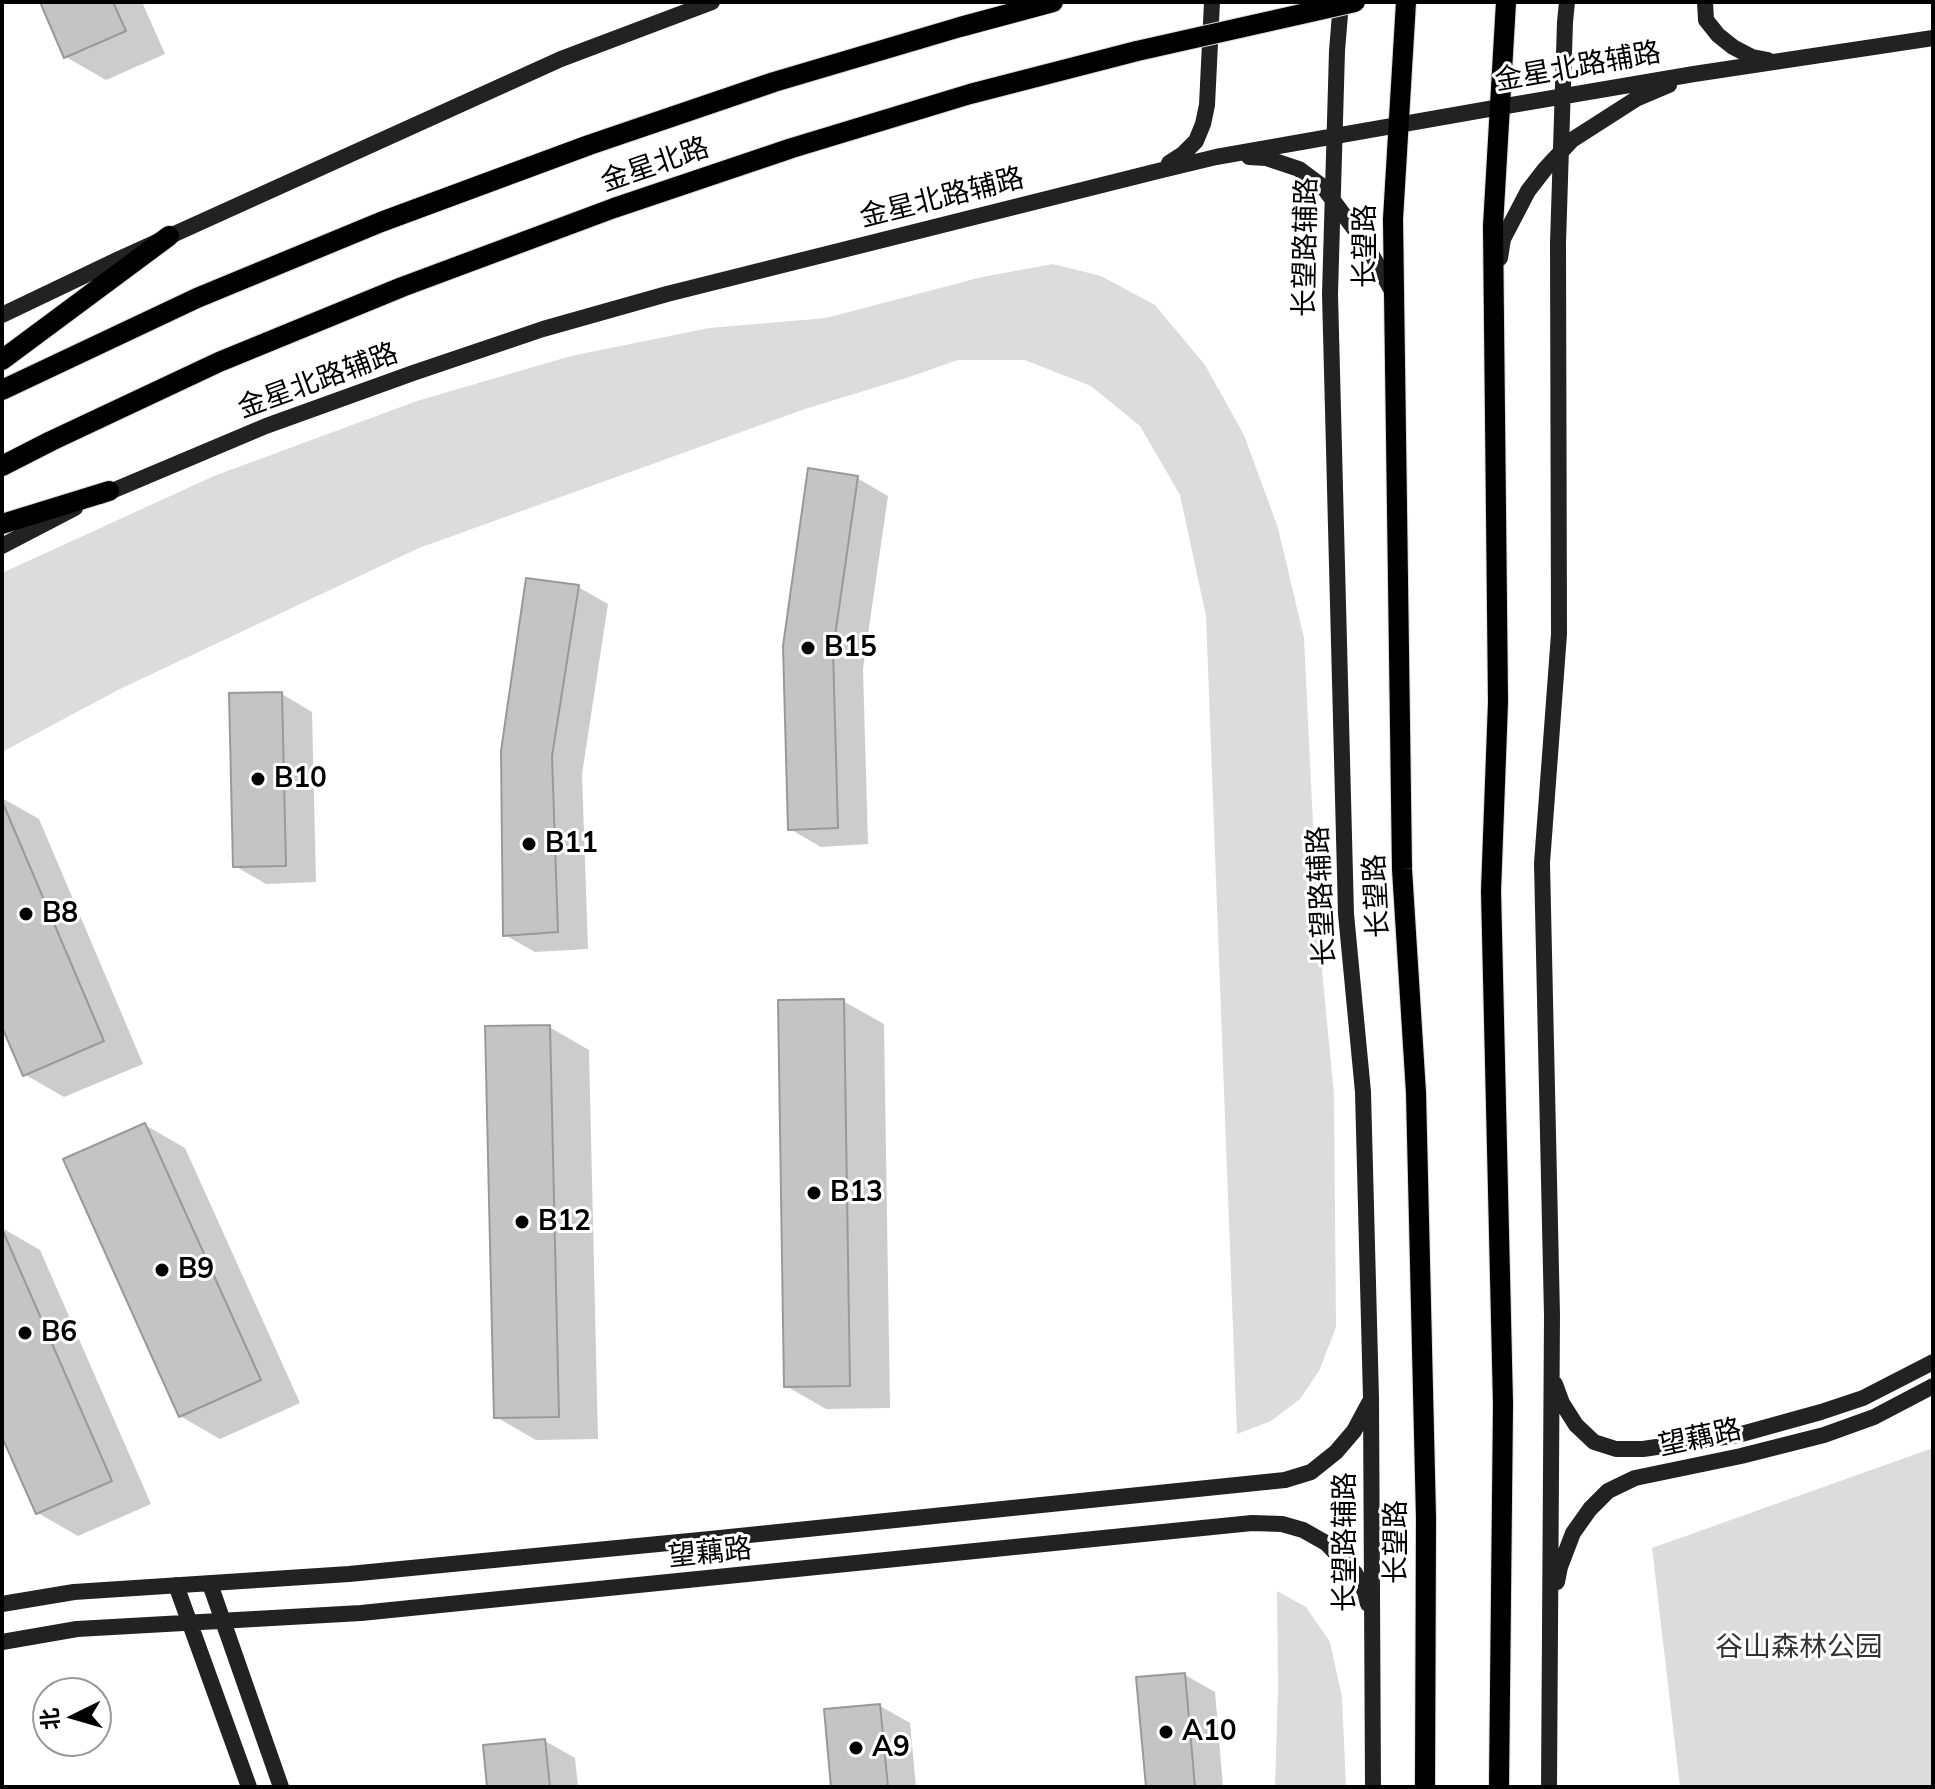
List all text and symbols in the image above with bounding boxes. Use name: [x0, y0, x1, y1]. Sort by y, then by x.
street label: 金星北路辅路: [1492, 36, 1664, 98]
street label: 金星北路: [597, 131, 713, 199]
street label: 金星北路辅路: [856, 161, 1028, 235]
street label: 长望路辅路: [1288, 177, 1324, 317]
street label: 长望路: [1349, 204, 1383, 288]
street label: 金星北路辅路: [233, 336, 403, 426]
place label: B15: [824, 631, 877, 665]
marker: B15: [799, 639, 817, 657]
place label: B10: [274, 762, 327, 796]
marker: B10: [249, 770, 267, 788]
street label: 长望路辅路: [1302, 825, 1342, 967]
place label: B11: [545, 827, 598, 861]
marker: B11: [520, 835, 538, 853]
street label: 长望路: [1358, 853, 1396, 939]
place label: B8: [42, 897, 78, 931]
marker: B8: [17, 905, 35, 923]
place label: B13: [830, 1176, 883, 1210]
marker: B13: [805, 1184, 823, 1202]
place label: B12: [538, 1205, 591, 1239]
marker: B12: [513, 1213, 531, 1231]
place label: B9: [178, 1253, 214, 1287]
marker: B9: [153, 1261, 171, 1279]
place label: B6: [41, 1316, 77, 1350]
marker: B6: [16, 1324, 34, 1342]
street label: 望藕路: [1655, 1413, 1745, 1463]
street label: 长望路辅路: [1329, 1472, 1363, 1612]
street label: 长望路: [1380, 1500, 1414, 1584]
street label: 望藕路: [666, 1532, 754, 1574]
park label: 谷山森林公园: [1715, 1631, 1883, 1665]
north arrow: [32, 1677, 112, 1757]
text: 北: [35, 1707, 65, 1731]
place label: A10: [1182, 1715, 1237, 1749]
marker: A10: [1157, 1723, 1175, 1741]
place label: A9: [872, 1731, 910, 1765]
marker: A9: [847, 1739, 865, 1757]

